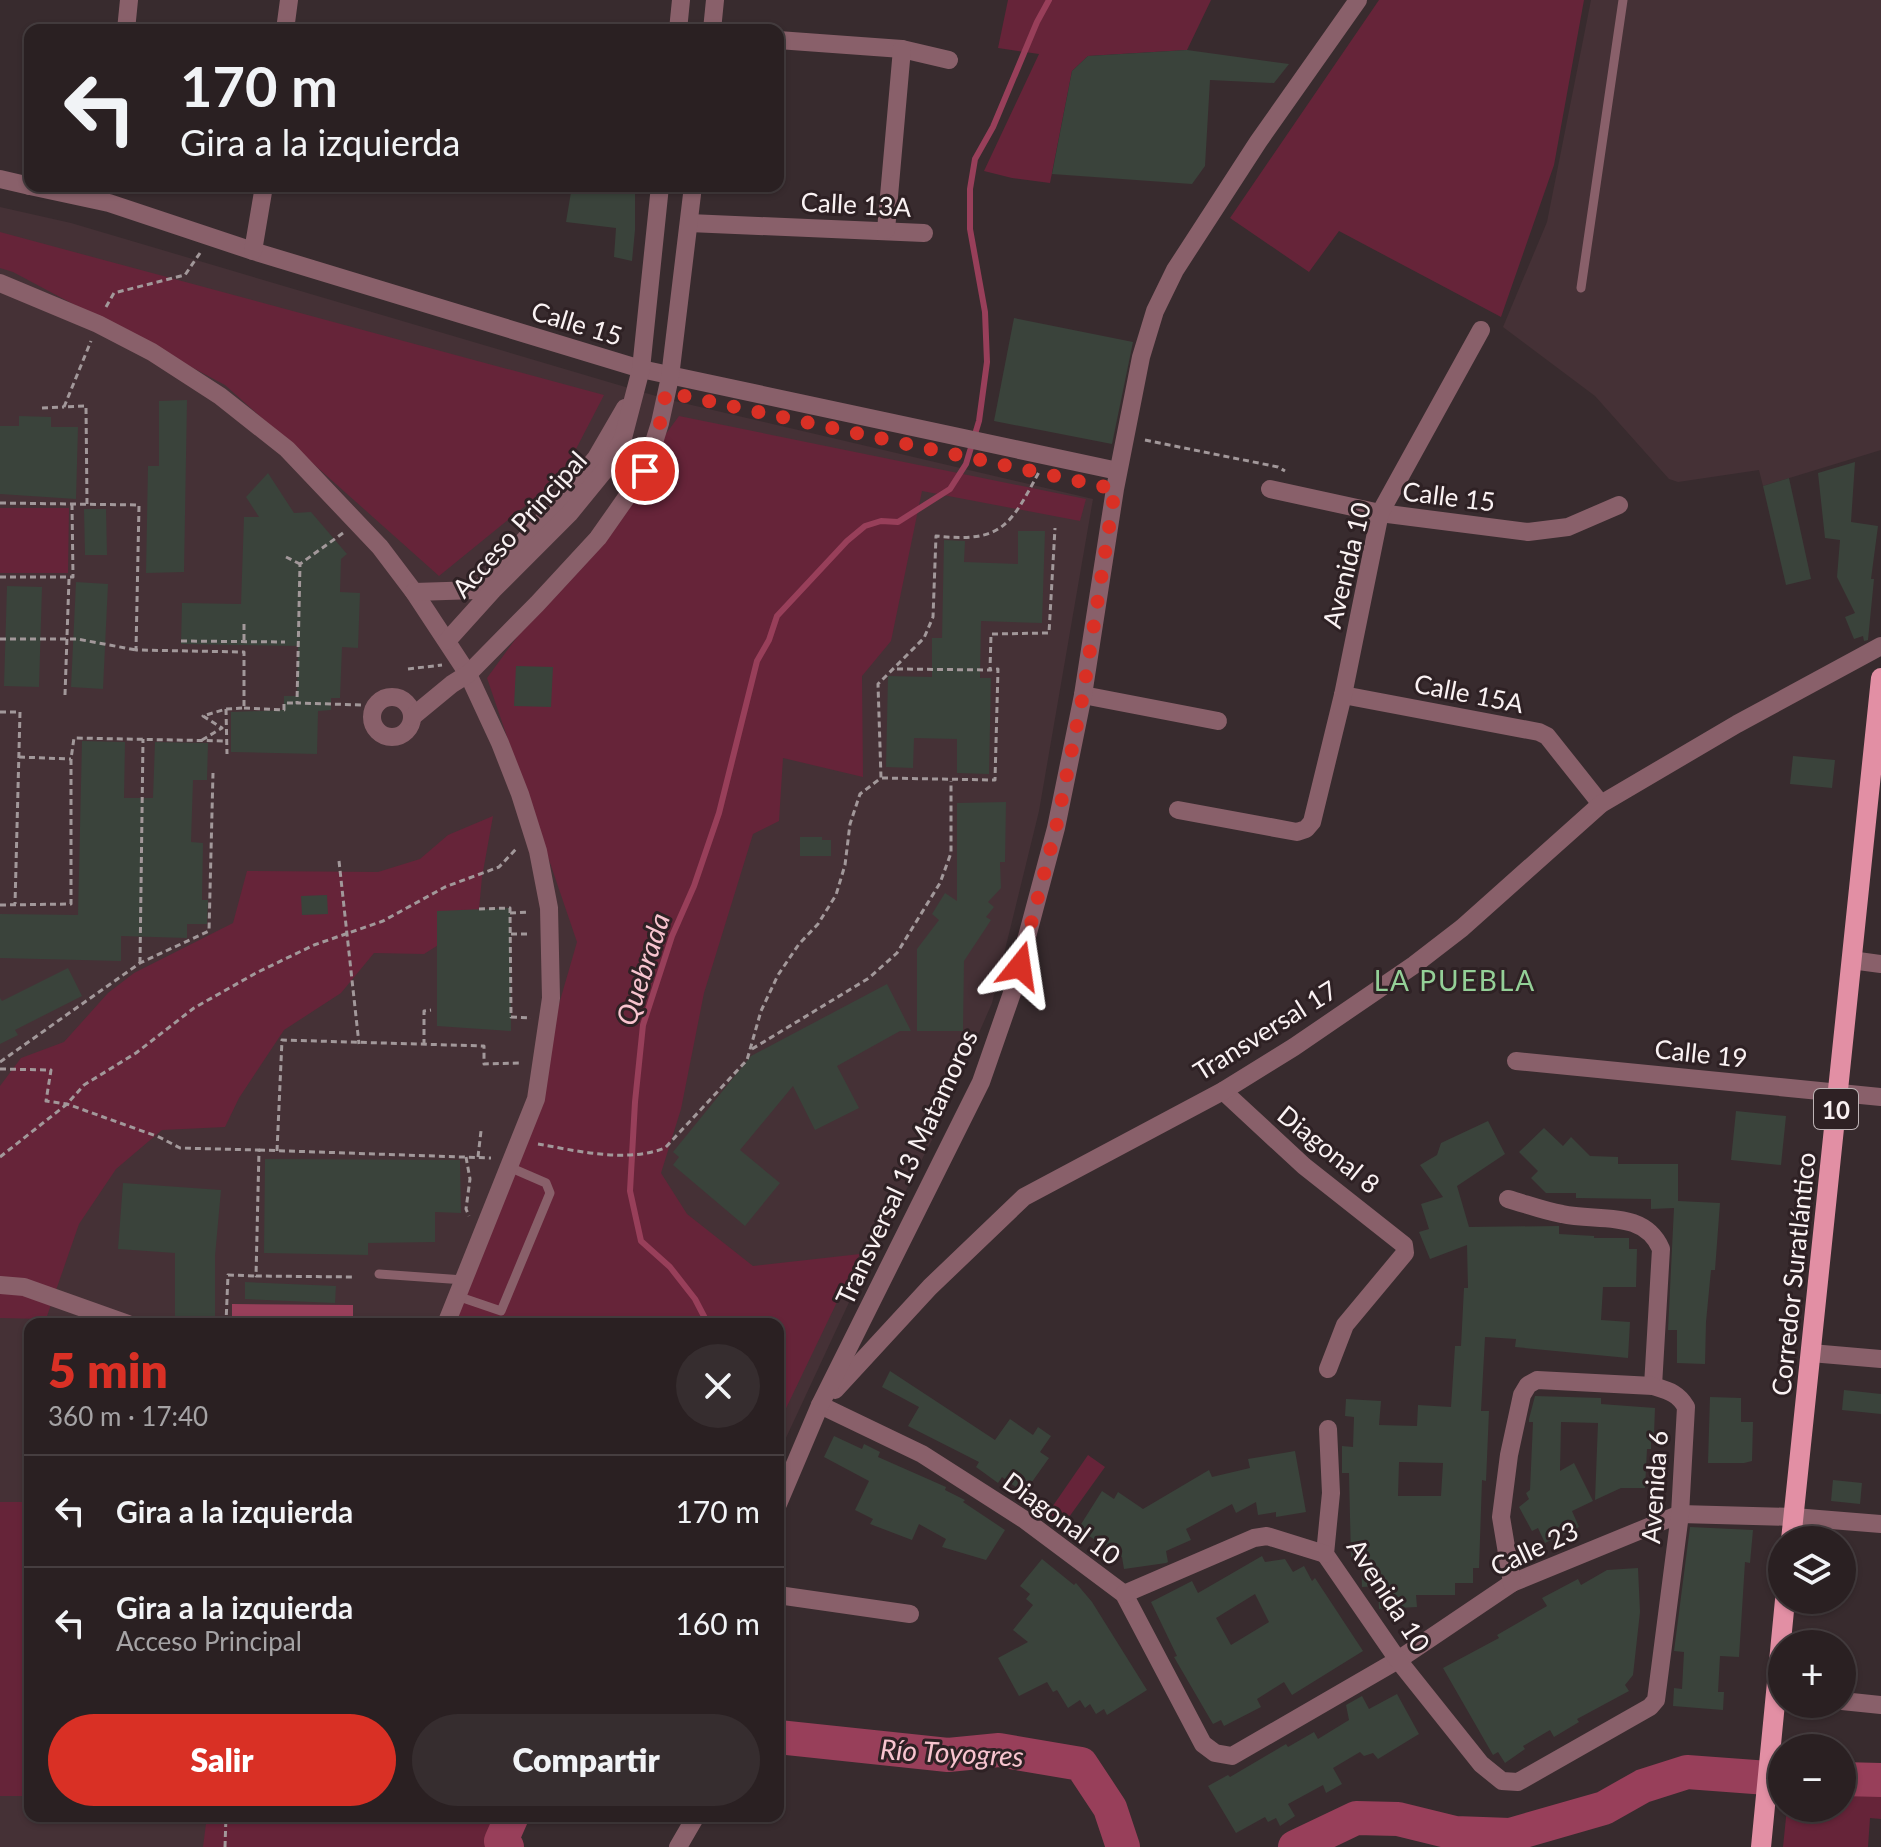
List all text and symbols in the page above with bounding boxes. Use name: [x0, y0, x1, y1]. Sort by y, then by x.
text: 170 m: [180, 52, 338, 119]
icon: left: [48, 56, 152, 160]
text: Gira a la izquierda: [180, 120, 460, 164]
street label: Calle 13A: [800, 185, 913, 223]
street label: Calle 15: [528, 294, 626, 352]
pin: [611, 437, 679, 505]
street label: Acceso Principal: [445, 444, 593, 604]
icon: arrive: [623, 449, 667, 493]
street label: Calle 15: [1401, 474, 1497, 518]
street label: Avenida 10: [1315, 499, 1377, 631]
street label: Calle 15A: [1412, 667, 1527, 719]
water label: Quebrada: [608, 909, 676, 1029]
position arrow: [978, 924, 1062, 1008]
district label: LA PUEBLA: [1374, 963, 1536, 997]
street label: Transversal 17: [1187, 973, 1343, 1087]
street label: Transversal 13 Matamoros: [828, 1024, 984, 1310]
street label: Calle 19: [1653, 1032, 1749, 1074]
road number: 10: [1814, 1089, 1858, 1129]
street label: Diagonal 8: [1272, 1098, 1386, 1200]
street label: Corredor Suratlántico: [1764, 1151, 1822, 1397]
text: 5 min: [48, 1341, 168, 1398]
button: close: [676, 1344, 760, 1428]
text: 360 m · 17:40: [48, 1400, 208, 1432]
street label: Avenida 6: [1634, 1429, 1674, 1545]
street label: Diagonal 10: [997, 1465, 1127, 1571]
icon: left: [48, 1489, 92, 1533]
text: Gira a la izquierda: [116, 1493, 353, 1529]
text: 170 m: [675, 1493, 760, 1529]
street label: Calle 23: [1485, 1514, 1583, 1582]
map controls: [1768, 1526, 1856, 1822]
button: layers: [1768, 1526, 1856, 1614]
street label: Avenida 10: [1341, 1532, 1437, 1658]
text: Gira a la izquierda: [116, 1589, 353, 1625]
icon: left: [48, 1601, 92, 1645]
text: 160 m: [675, 1605, 760, 1641]
text: Acceso Principal: [116, 1625, 302, 1657]
button: +: [1768, 1630, 1856, 1718]
button: Salir: [48, 1714, 396, 1806]
button: Compartir: [412, 1714, 760, 1806]
water label: Río Toyogres: [879, 1731, 1025, 1773]
button: −: [1768, 1734, 1856, 1822]

